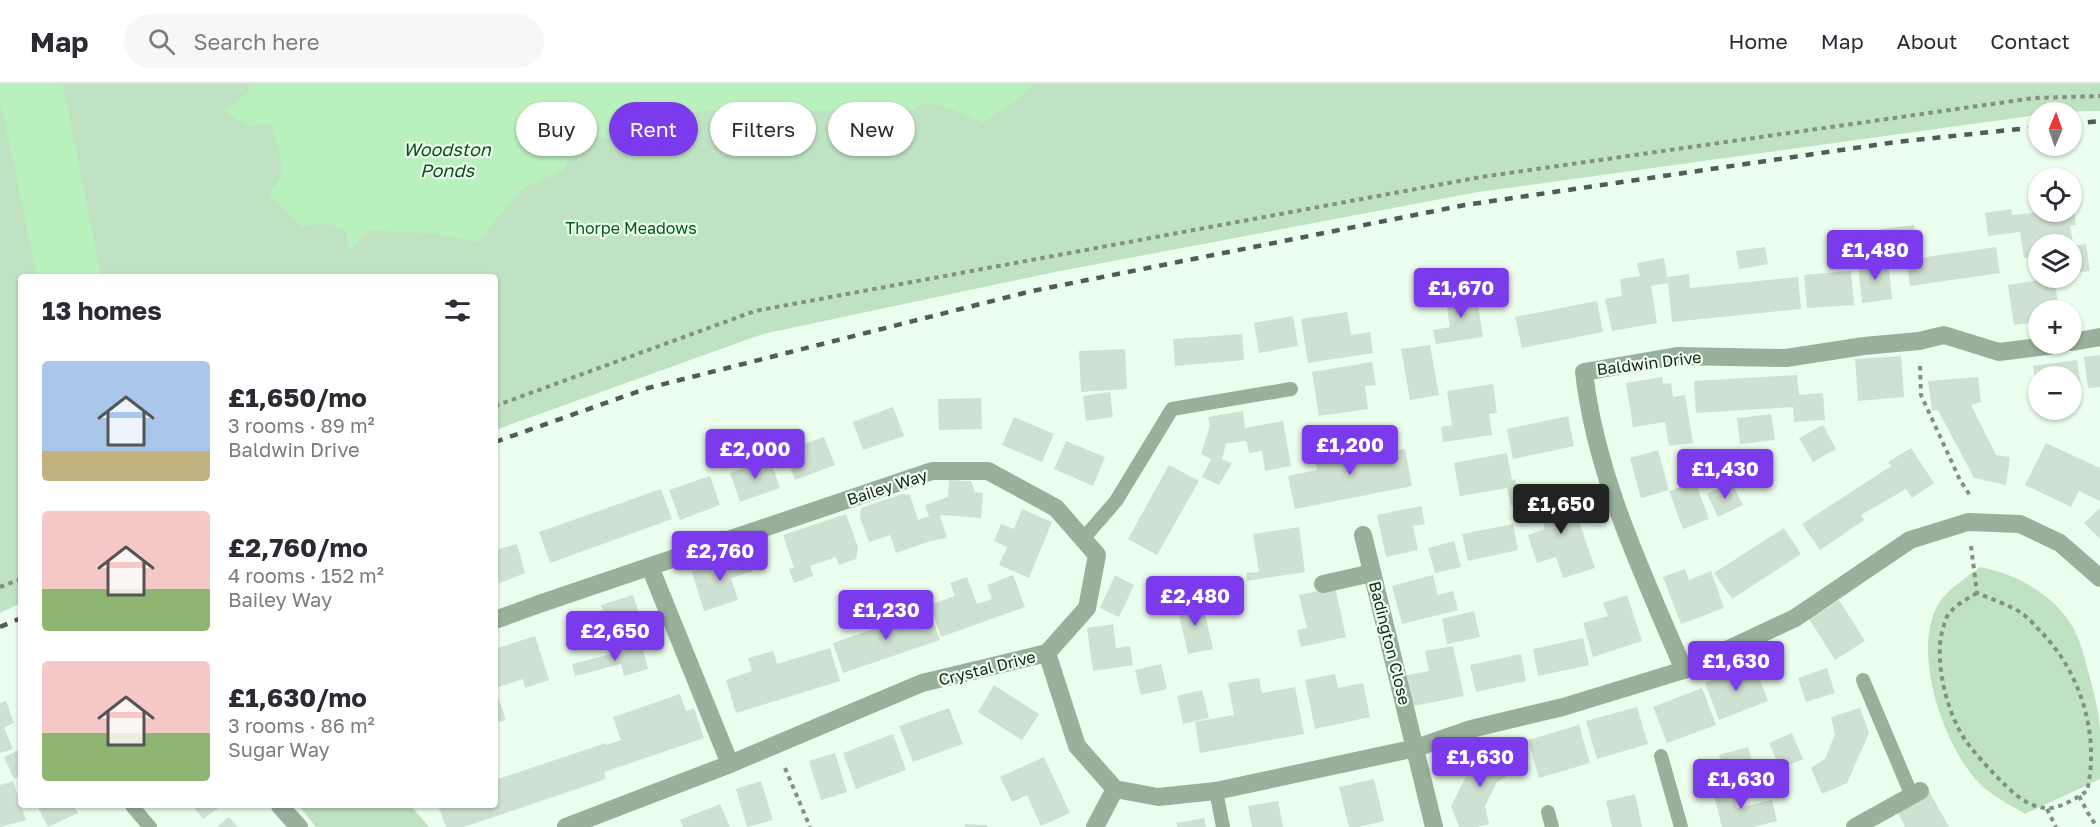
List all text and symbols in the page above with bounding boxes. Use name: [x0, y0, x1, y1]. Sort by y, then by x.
search box: [124, 14, 544, 68]
text: Map: [30, 25, 88, 58]
icon: search: [145, 25, 178, 58]
text: Search here: [193, 28, 319, 55]
text: Home: [1728, 28, 1788, 54]
text: Map: [1821, 28, 1864, 54]
text: About: [1897, 28, 1957, 54]
text: Contact: [1990, 28, 2070, 54]
chip: Buy: [516, 102, 597, 156]
chip: Rent: [609, 102, 698, 156]
chip: Filters: [710, 102, 816, 156]
chip: New: [828, 102, 915, 156]
north arrow: [2028, 102, 2082, 156]
map controls: [2028, 102, 2082, 420]
water label: Woodston Ponds: [403, 138, 492, 181]
button: locate: [2028, 168, 2082, 222]
park label: Thorpe Meadows: [565, 218, 697, 238]
pin: £1,480: [1826, 230, 1924, 281]
button: layers: [2028, 234, 2082, 288]
text: £1,480: [1841, 237, 1909, 261]
pin: £1,670: [1412, 268, 1510, 319]
text: £1,670: [1428, 275, 1494, 299]
icon: filters: [441, 294, 474, 327]
text: 13 homes: [42, 295, 162, 326]
button: +: [2028, 300, 2082, 354]
street label: Baldwin Drive: [1596, 347, 1702, 379]
button: −: [2028, 366, 2082, 420]
text: £1,650/mo: [228, 382, 367, 413]
icon: home: [90, 385, 162, 457]
text: 3 rooms · 89 m²: [228, 413, 375, 437]
pin: £1,200: [1301, 425, 1399, 476]
pin: £2,000: [706, 429, 804, 480]
text: £1,200: [1316, 432, 1384, 456]
text: £2,000: [720, 436, 790, 460]
text: Baldwin Drive: [228, 437, 360, 461]
pin: £1,430: [1676, 449, 1774, 500]
text: £1,430: [1691, 456, 1759, 480]
street label: Bailey Way: [844, 465, 930, 509]
pin: £1,650: [1512, 484, 1610, 535]
text: £1,650: [1527, 491, 1595, 515]
pin: £2,760: [671, 531, 769, 582]
text: £2,760/mo: [228, 532, 368, 563]
icon: home: [90, 535, 162, 607]
text: £2,760: [686, 538, 754, 562]
text: 4 rooms · 152 m²: [228, 563, 384, 587]
pin: £2,480: [1146, 576, 1244, 627]
street label: Badington Close: [1365, 579, 1415, 707]
text: £2,480: [1160, 583, 1230, 607]
text: Bailey Way: [228, 587, 332, 611]
pin: £1,230: [837, 590, 935, 641]
text: £1,230: [852, 597, 920, 621]
pin: £2,650: [566, 611, 664, 662]
text: £2,650: [580, 618, 650, 642]
pin: £1,630: [1687, 641, 1785, 692]
street label: Crystal Drive: [936, 646, 1038, 690]
text: £1,630: [1702, 648, 1770, 672]
text: £1,630/mo: [228, 682, 367, 713]
icon: home: [90, 685, 162, 757]
text: 3 rooms · 86 m²: [228, 713, 375, 737]
text: Sugar Way: [228, 737, 330, 761]
pin: £1,630: [1431, 737, 1529, 788]
text: £1,630: [1446, 744, 1514, 768]
pin: £1,630: [1692, 759, 1790, 810]
text: £1,630: [1707, 766, 1775, 790]

